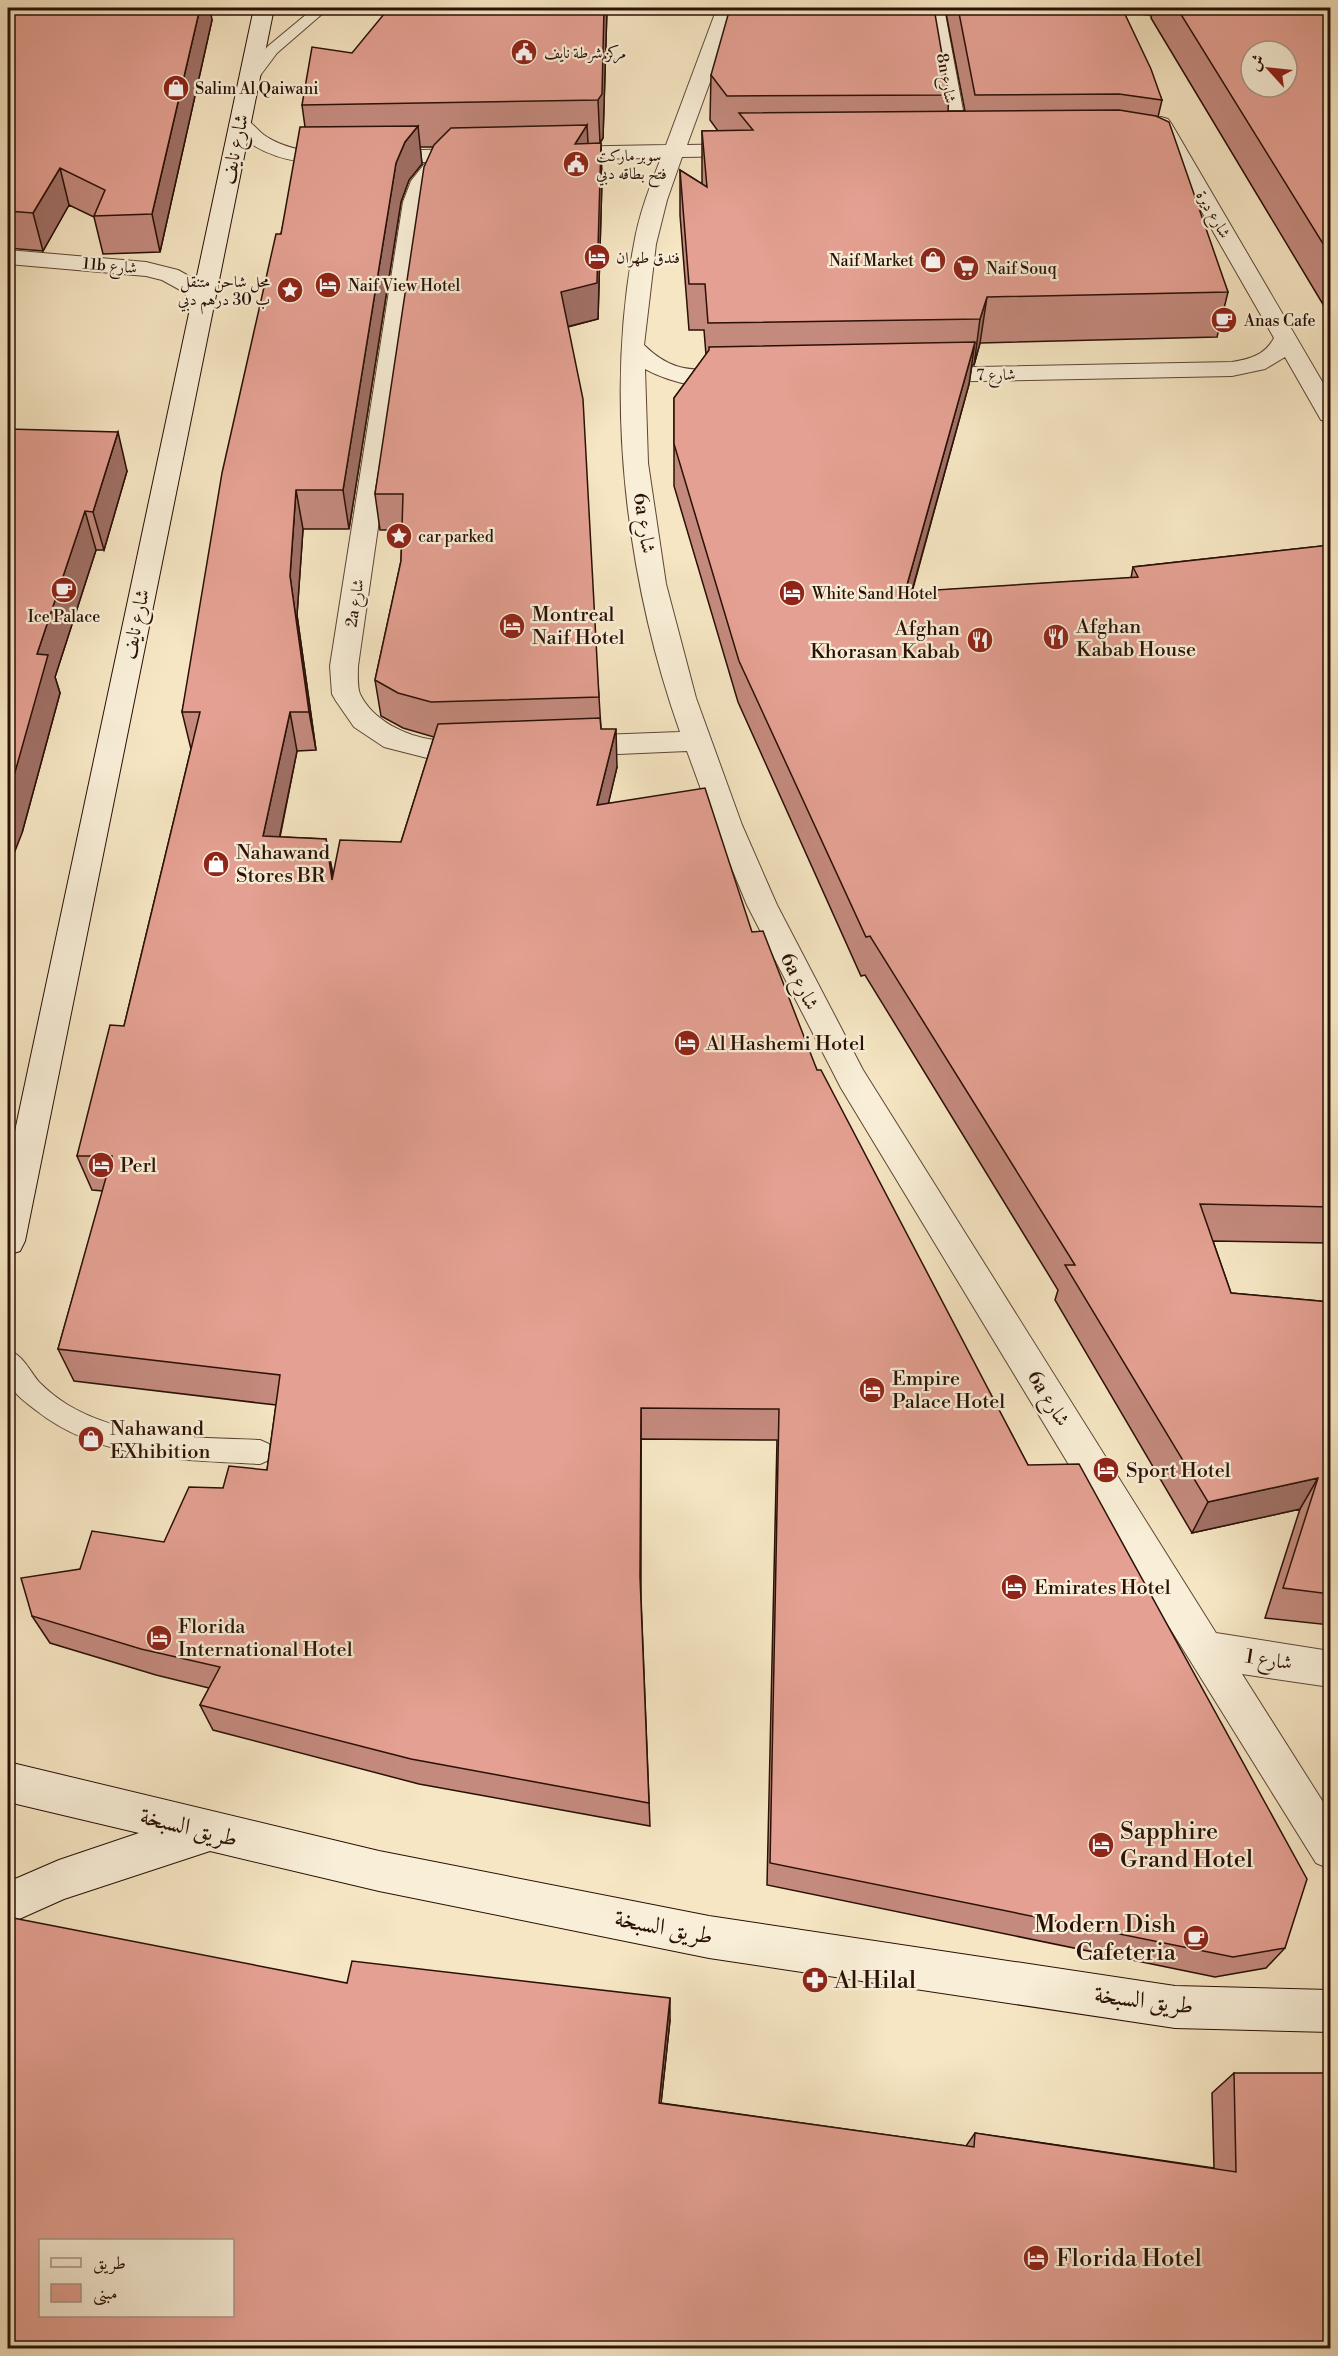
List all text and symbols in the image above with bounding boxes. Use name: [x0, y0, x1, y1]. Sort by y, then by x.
public building icon: مركز شرطة نايف: [509, 37, 539, 67]
north arrow: [1239, 39, 1299, 99]
place label: مركز شرطة نايف: [544, 43, 626, 64]
text: ش: [1244, 51, 1269, 74]
street label: 8n شارع: [929, 52, 960, 105]
shop icon: Salim Al Qaiwani: [161, 73, 191, 103]
place label: Salim Al Qaiwani: [195, 79, 319, 99]
street label: شارع نايف: [216, 112, 259, 188]
place label: سوبر ماركت فتح بطاقه دبي: [596, 146, 667, 188]
public building icon: سوبر ماركت فتح بطاقه دبي: [561, 149, 591, 179]
street label: شارع ديرة: [1189, 187, 1235, 243]
hotel icon: فندق طهران: [582, 242, 612, 272]
shop icon: Naif Market: [918, 245, 948, 275]
place label: فندق طهران: [616, 248, 680, 268]
place label: Naif Market: [829, 251, 914, 271]
supermarket icon: Naif Souq: [951, 253, 981, 283]
street label: 11b شارع: [82, 254, 138, 281]
place label: Naif Souq: [986, 259, 1057, 279]
hotel icon: Naif View Hotel: [313, 270, 343, 300]
place label: محل شاحن متنقل ب 30 درهم دبي: [178, 272, 270, 315]
place icon: محل شاحن متنقل ب 30 درهم دبي: [275, 275, 305, 305]
place label: Naif View Hotel: [348, 276, 461, 296]
cafe icon: Anas Cafe: [1209, 305, 1239, 335]
place label: Anas Cafe: [1243, 311, 1316, 331]
street label: شارع 7: [976, 365, 1016, 388]
street label: 6a شارع: [623, 491, 660, 556]
place icon: car parked: [384, 521, 414, 551]
place label: car parked: [418, 527, 494, 547]
cafe icon: Ice Palace: [49, 575, 79, 605]
street label: 2a شارع: [341, 578, 372, 629]
hotel icon: White Sand Hotel: [777, 578, 807, 608]
place label: White Sand Hotel: [811, 584, 938, 604]
street label: شارع نايف: [117, 587, 160, 663]
place label: Montreal Naif Hotel: [532, 603, 625, 651]
place label: Ice Palace: [28, 607, 100, 627]
hotel icon: Montreal Naif Hotel: [497, 611, 527, 641]
place label: Afghan Kabab House: [1075, 615, 1196, 663]
place label: Afghan Khorasan Kabab: [810, 617, 960, 665]
restaurant icon: Afghan Kabab House: [1041, 622, 1071, 652]
restaurant icon: Afghan Khorasan Kabab: [965, 625, 995, 655]
place label: Nahawand Stores BR: [236, 841, 331, 889]
shop icon: Nahawand Stores BR: [201, 849, 231, 879]
street label: 6a شارع: [770, 949, 824, 1016]
hotel icon: Al Hashemi Hotel: [672, 1028, 702, 1058]
place label: Al Hashemi Hotel: [705, 1032, 865, 1057]
hotel icon: Perl: [86, 1150, 116, 1180]
place label: Perl: [120, 1154, 157, 1179]
street label: 6a شارع: [1018, 1366, 1075, 1433]
place label: Empire Palace Hotel: [892, 1367, 1005, 1415]
hotel icon: Empire Palace Hotel: [857, 1375, 887, 1405]
place label: Nahawand EXhibition: [110, 1417, 210, 1465]
shop icon: Nahawand EXhibition: [76, 1424, 106, 1454]
hotel icon: Sport Hotel: [1091, 1455, 1121, 1485]
place label: Sport Hotel: [1126, 1459, 1231, 1484]
hotel icon: Emirates Hotel: [999, 1572, 1029, 1602]
place label: Emirates Hotel: [1034, 1576, 1171, 1601]
place label: Florida International Hotel: [178, 1615, 353, 1663]
hotel icon: Florida International Hotel: [144, 1623, 174, 1653]
street label: شارع 1: [1243, 1644, 1294, 1680]
street label: طريق السبخة: [137, 1801, 241, 1855]
place label: Sapphire Grand Hotel: [1120, 1817, 1253, 1875]
hotel icon: Sapphire Grand Hotel: [1086, 1830, 1116, 1860]
street label: طريق السبخة: [612, 1904, 716, 1952]
place label: Modern Dish Cafeteria: [1034, 1910, 1177, 1968]
cafe icon: Modern Dish Cafeteria: [1181, 1923, 1211, 1953]
pharmacy icon: Al Hilal: [800, 1965, 830, 1995]
place label: Al Hilal: [833, 1966, 916, 1996]
street label: طريق السبخة: [1093, 1980, 1195, 2022]
legend: [39, 2239, 234, 2317]
hotel icon: Florida Hotel: [1021, 2243, 1051, 2273]
place label: Florida Hotel: [1056, 2244, 1202, 2274]
text: طريق: [93, 2252, 126, 2275]
text: مبنى: [93, 2282, 118, 2306]

